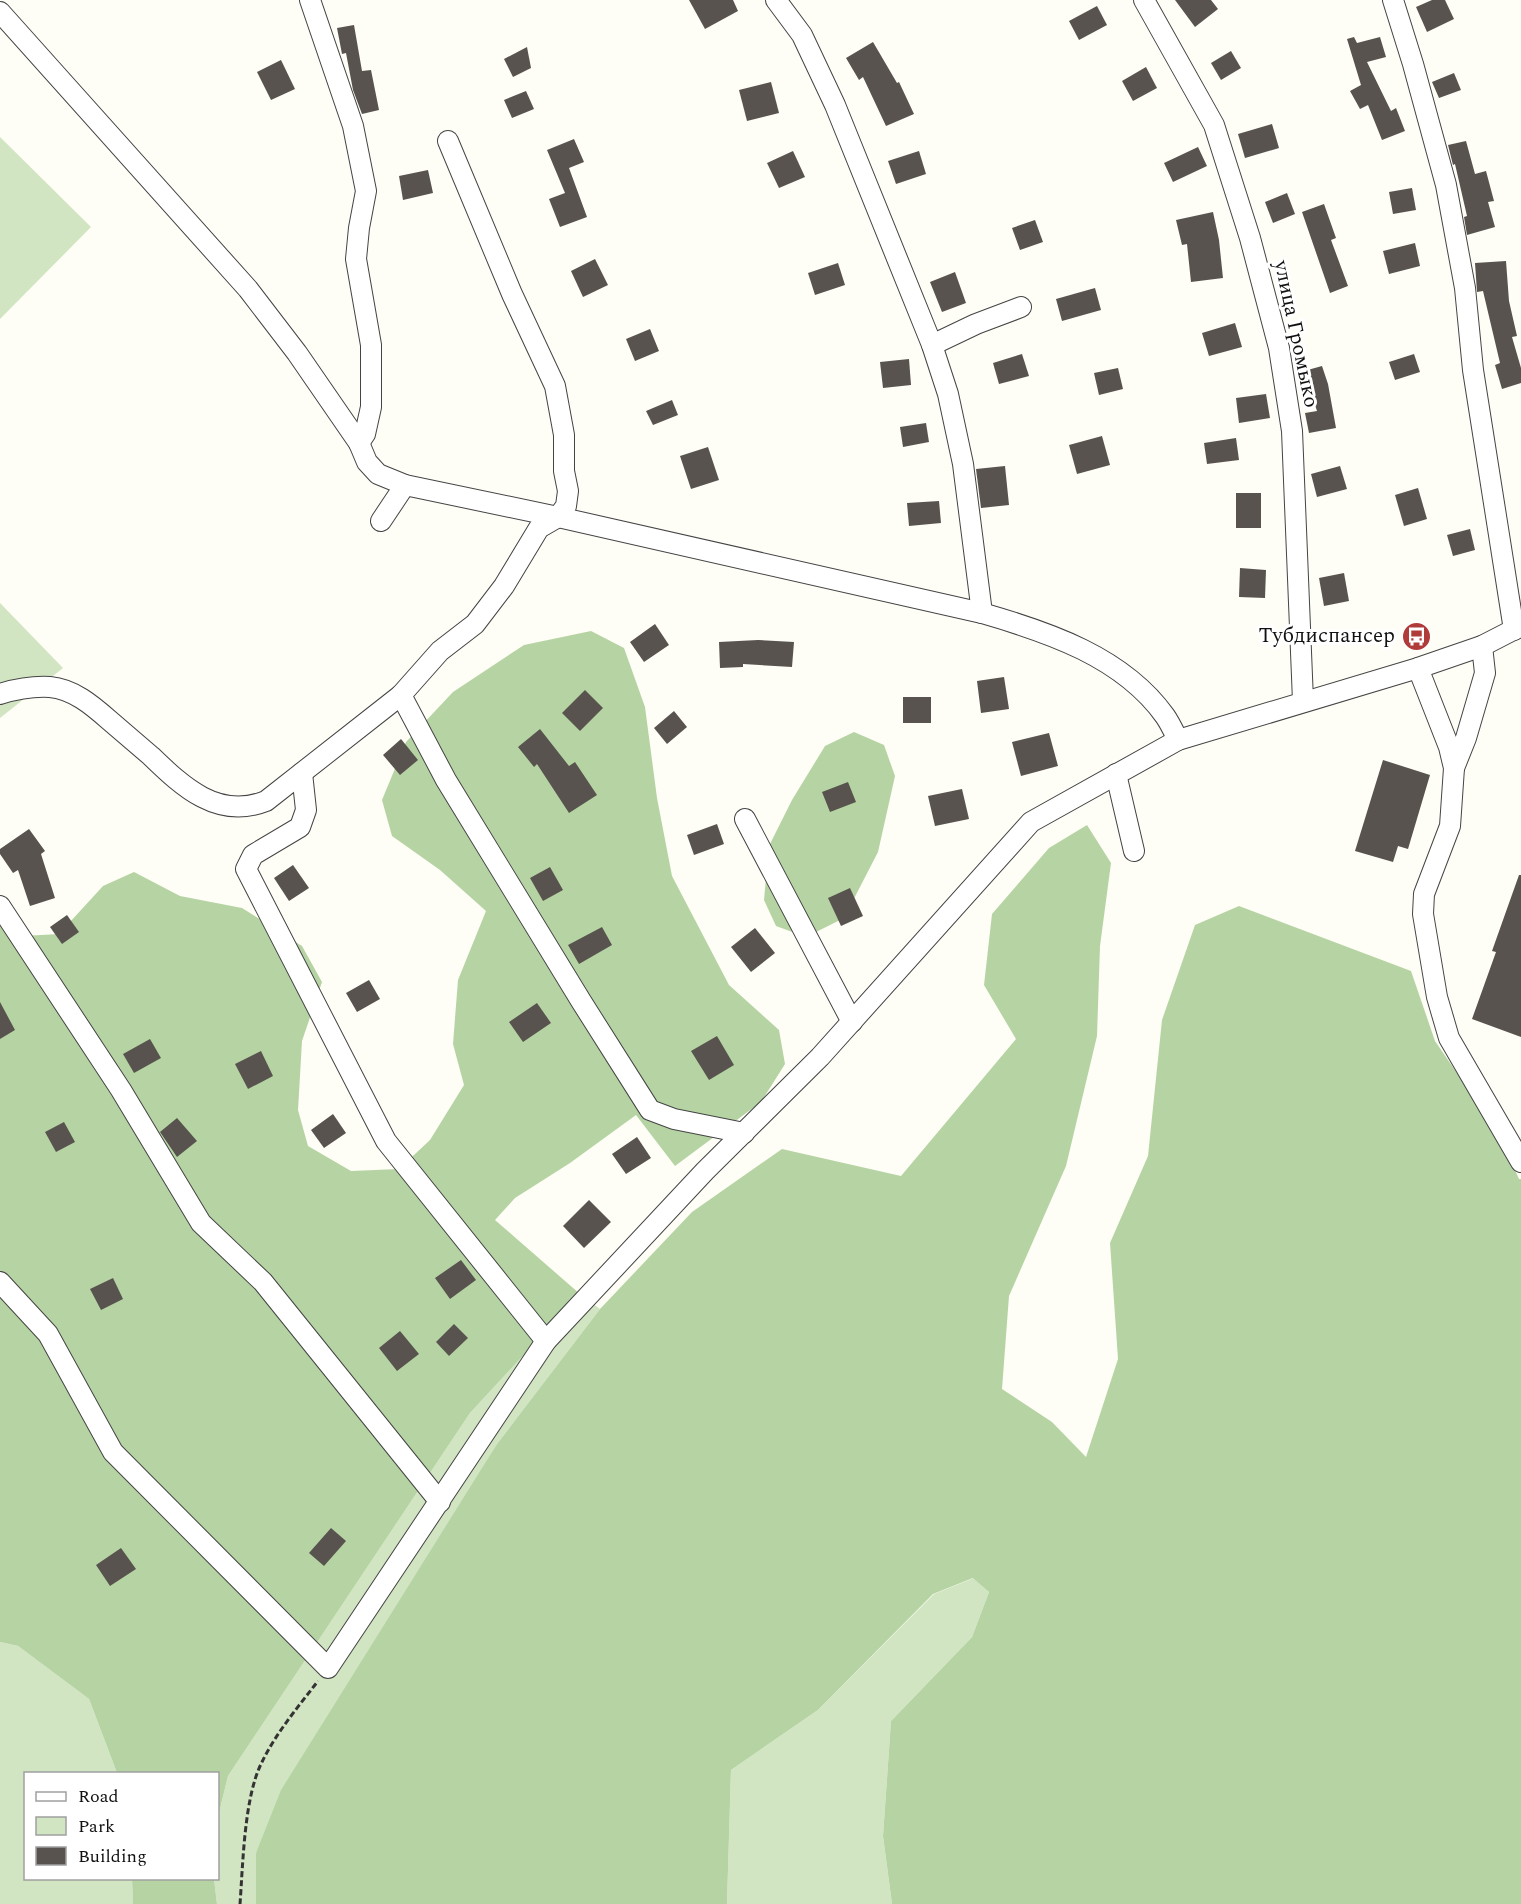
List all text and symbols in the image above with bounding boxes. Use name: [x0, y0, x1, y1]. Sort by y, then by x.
street label: улица Громыко: [1265, 256, 1327, 411]
place label: Тубдиспансер: [1258, 620, 1395, 652]
bus stop icon: Тубдиспансер: [1400, 620, 1432, 652]
legend: [24, 1772, 219, 1880]
text: Road: [78, 1783, 119, 1810]
text: Park: [78, 1813, 115, 1840]
text: Building: [78, 1843, 147, 1870]

